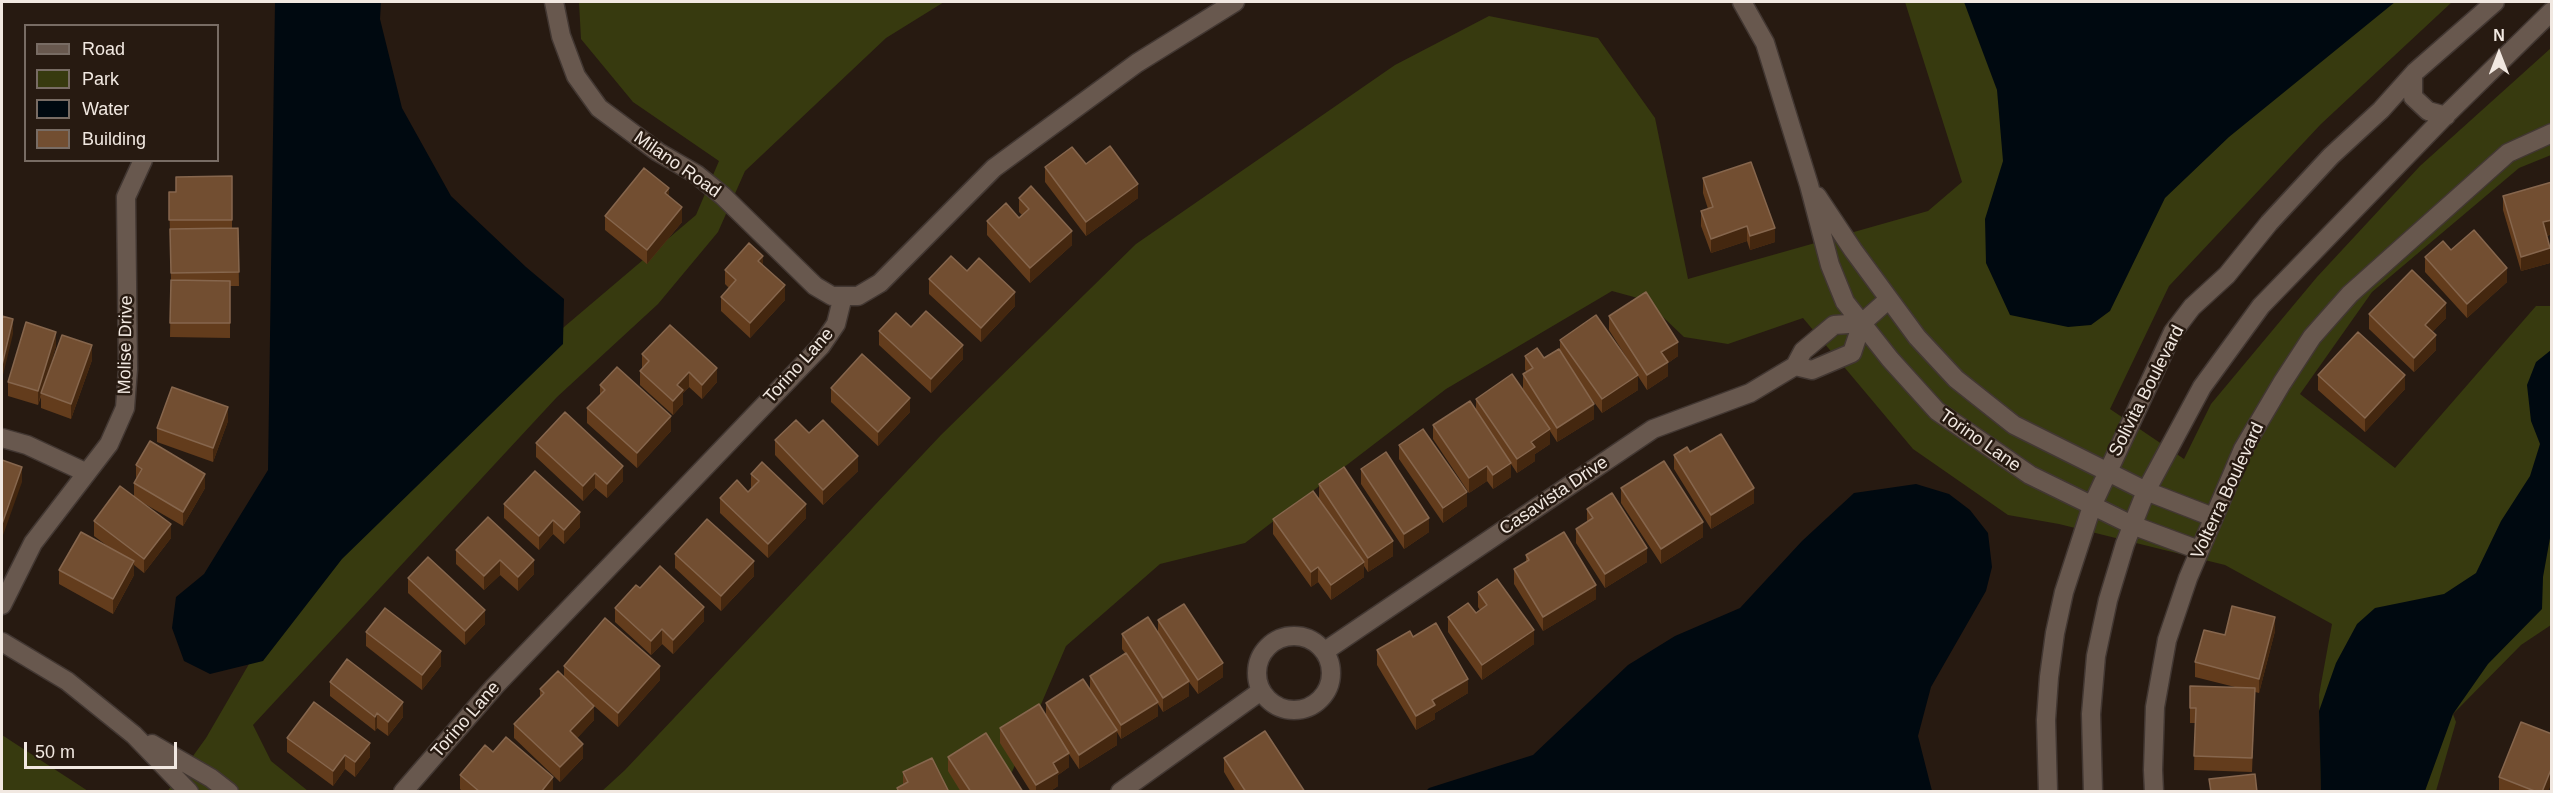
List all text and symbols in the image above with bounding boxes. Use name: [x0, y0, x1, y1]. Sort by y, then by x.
legend: [24, 24, 219, 162]
north arrow: [2469, 24, 2529, 84]
text: N: [2493, 27, 2505, 44]
text: Road: [82, 39, 125, 59]
text: Park: [82, 69, 119, 89]
text: Water: [82, 99, 129, 119]
street label: Milano Road: [629, 127, 725, 203]
text: Building: [82, 129, 146, 149]
street label: Molise Drive: [114, 295, 138, 395]
street label: Solivita Boulevard: [2105, 322, 2189, 460]
street label: Torino Lane: [760, 324, 838, 408]
street label: Torino Lane: [1935, 405, 2025, 477]
street label: Volterra Boulevard: [2187, 419, 2269, 563]
street label: Casavista Drive: [1496, 452, 1612, 540]
street label: Torino Lane: [427, 677, 505, 763]
scale bar: [27, 730, 180, 768]
text: 50 m: [35, 742, 75, 762]

